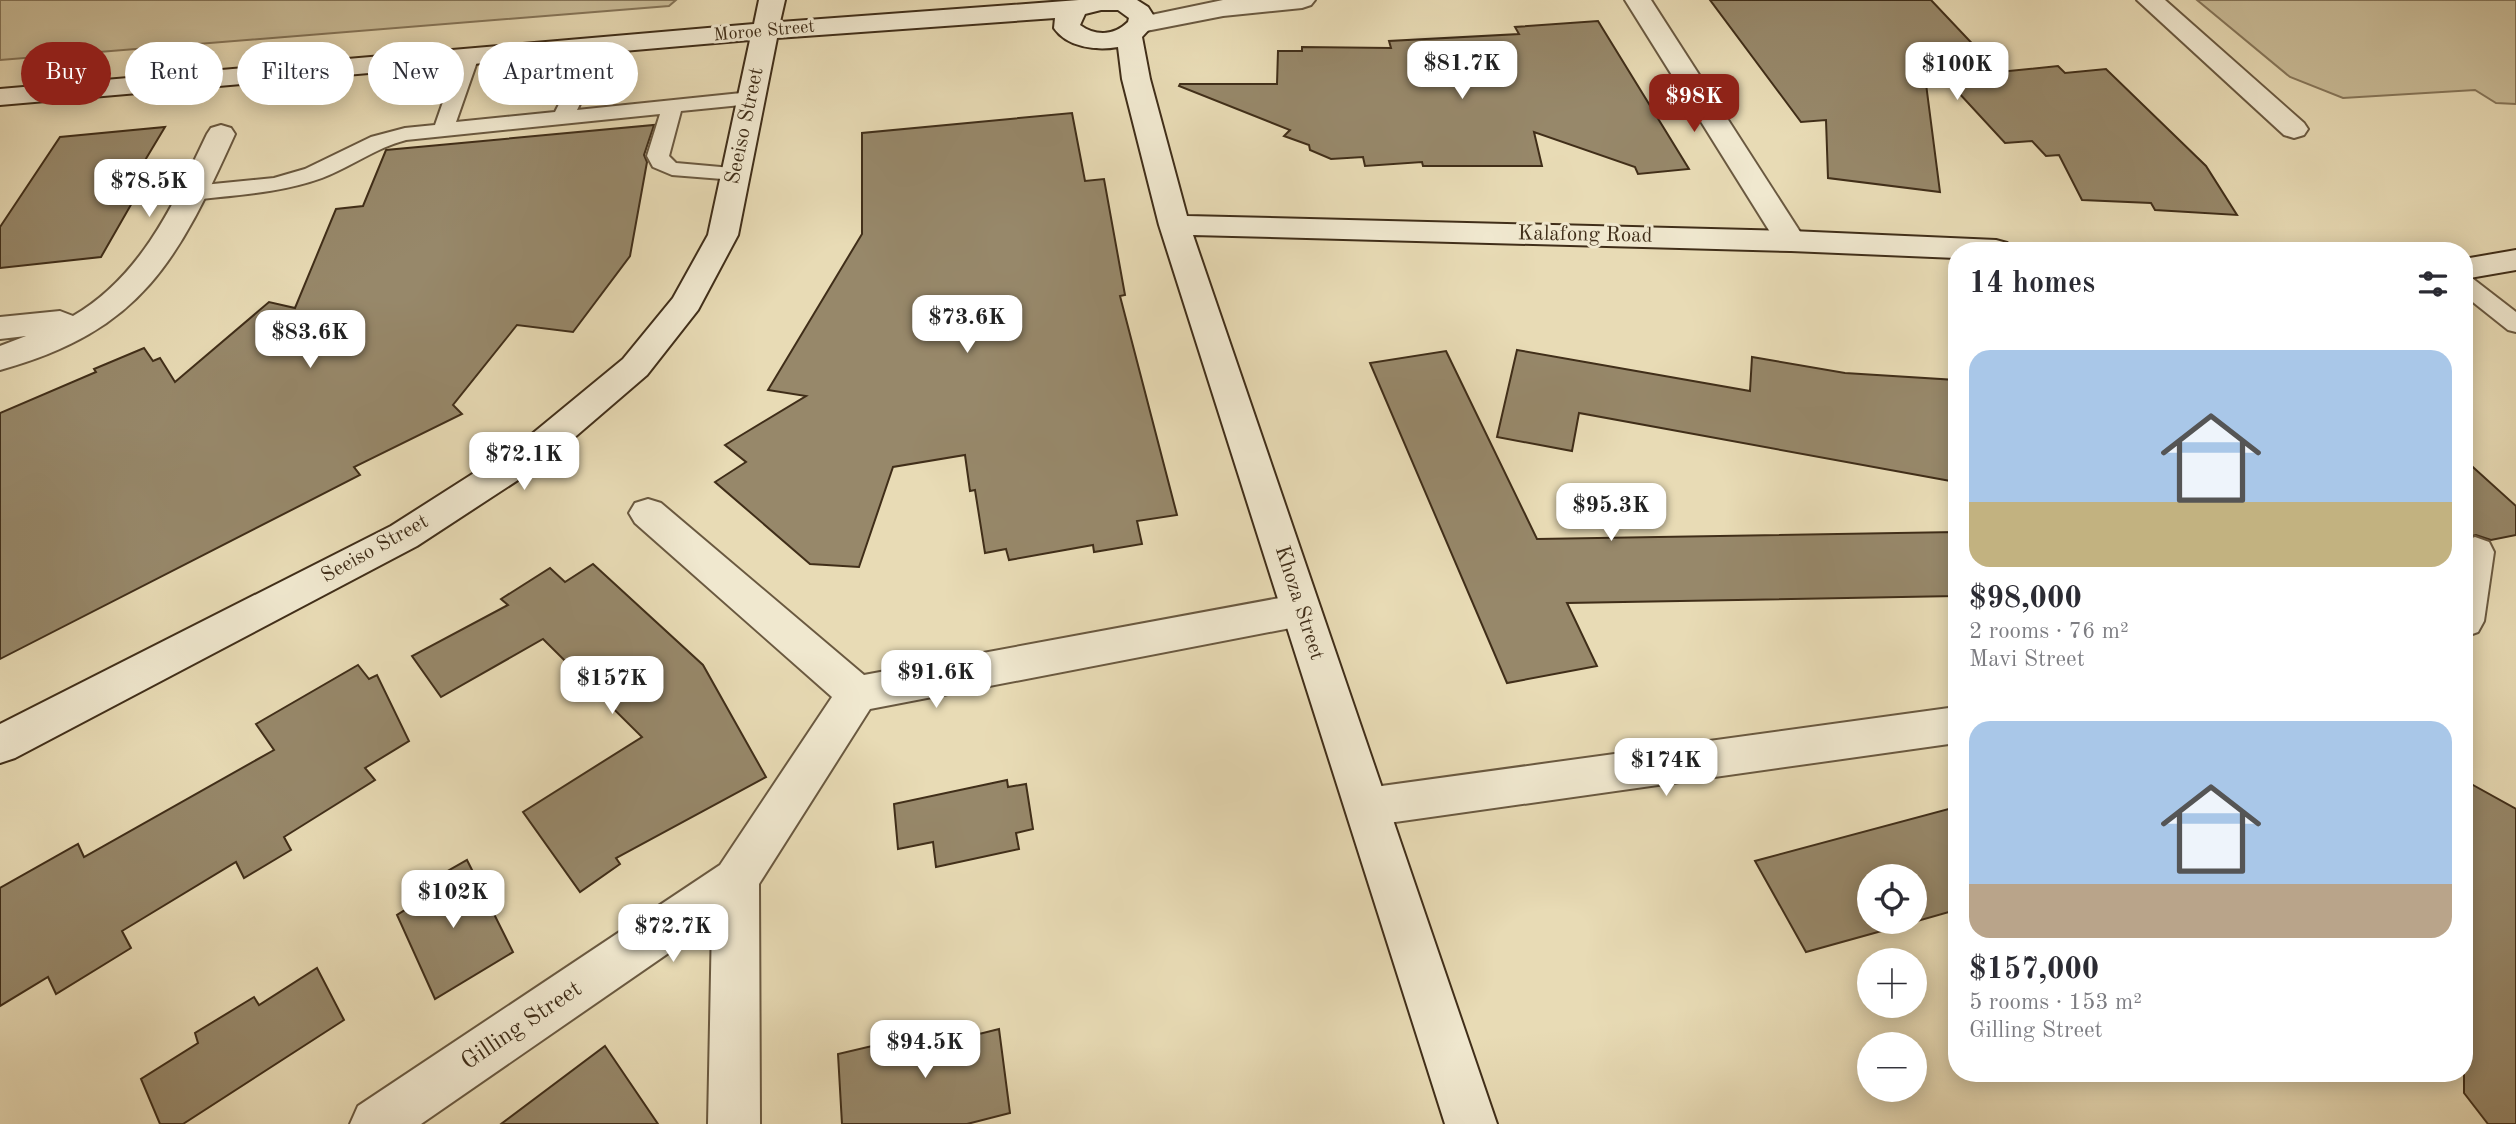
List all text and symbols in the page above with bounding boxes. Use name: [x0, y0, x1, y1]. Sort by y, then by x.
street label: Moroe Street: [713, 18, 815, 44]
chip: Buy: [21, 42, 111, 105]
chip: Rent: [125, 42, 223, 105]
chip: Filters: [237, 42, 354, 105]
chip: New: [368, 42, 464, 105]
chip: Apartment: [478, 42, 638, 105]
pin: $81.7K: [1405, 42, 1519, 101]
pin: $100K: [1908, 42, 2006, 102]
text: $81.7K: [1423, 52, 1501, 75]
text: $100K: [1921, 53, 1993, 76]
street label: Seeiso Street: [722, 66, 768, 186]
pin: $98K: [1653, 74, 1735, 134]
text: $98K: [1665, 85, 1723, 108]
pin: $78.5K: [92, 160, 206, 219]
text: $78.5K: [110, 170, 188, 193]
street label: Kalafong Road: [1517, 223, 1653, 247]
icon: filters: [2414, 265, 2452, 303]
text: 14 homes: [1969, 269, 2095, 299]
pin: $73.6K: [910, 296, 1024, 355]
text: $73.6K: [928, 306, 1006, 329]
pin: $83.6K: [253, 310, 367, 370]
text: $83.6K: [271, 321, 349, 344]
icon: home: [2148, 395, 2274, 521]
pin: $72.1K: [467, 433, 581, 492]
text: $72.1K: [485, 443, 563, 466]
pin: $95.3K: [1554, 484, 1668, 543]
text: $95.3K: [1572, 494, 1650, 517]
street label: Seeiso Street: [318, 511, 432, 587]
street label: Khoza Street: [1271, 543, 1327, 663]
text: $98,000: [1969, 584, 2082, 614]
text: 2 rooms · 76 m²: [1969, 620, 2129, 643]
text: Mavi Street: [1969, 648, 2085, 671]
pin: $91.6K: [879, 650, 993, 710]
pin: $157K: [563, 656, 661, 716]
text: $91.6K: [897, 661, 975, 684]
text: $157K: [576, 667, 648, 690]
pin: $174K: [1617, 738, 1715, 798]
text: $174K: [1630, 749, 1702, 772]
icon: home: [2148, 766, 2274, 892]
map controls: [1857, 864, 1927, 1102]
button: locate: [1857, 864, 1927, 934]
pin: $102K: [404, 870, 502, 930]
text: $102K: [417, 881, 489, 904]
pin: $72.7K: [616, 904, 730, 964]
text: $72.7K: [634, 915, 712, 938]
button: +: [1857, 948, 1927, 1018]
text: $157,000: [1969, 955, 2099, 985]
street label: Gilling Street: [457, 977, 587, 1075]
text: 5 rooms · 153 m²: [1969, 991, 2142, 1014]
text: Gilling Street: [1969, 1019, 2103, 1042]
pin: $94.5K: [868, 1020, 982, 1080]
text: $94.5K: [886, 1031, 964, 1054]
button: −: [1857, 1032, 1927, 1102]

